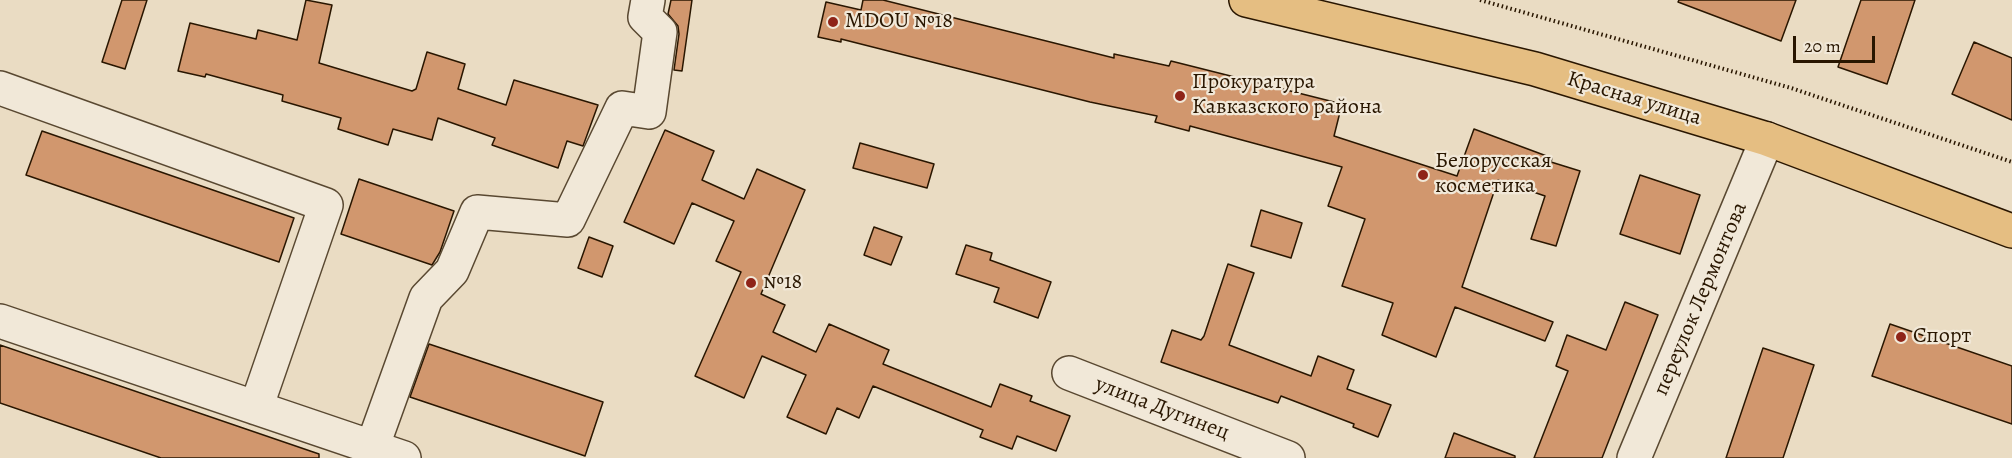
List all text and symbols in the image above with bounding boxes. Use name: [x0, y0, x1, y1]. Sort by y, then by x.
place label: MDOU №18: [845, 9, 953, 35]
marker: MDOU №18: [826, 15, 840, 29]
scale bar: [1796, 24, 1878, 62]
text: 20 m: [1804, 34, 1841, 58]
street label: Красная улица: [1564, 66, 1704, 132]
place label: Прокуратура Кавказского района: [1192, 70, 1382, 122]
marker: Прокуратура Кавказского района: [1173, 89, 1187, 103]
place label: Белорусская косметика: [1435, 149, 1552, 200]
marker: Белорусская косметика: [1416, 168, 1430, 182]
street label: переулок Лермонтова: [1648, 198, 1754, 400]
place label: №18: [763, 270, 802, 296]
marker: №18: [744, 276, 758, 290]
place label: Спорт: [1913, 324, 1971, 350]
marker: Спорт: [1894, 330, 1908, 344]
street label: улица Дугинец: [1091, 371, 1233, 447]

